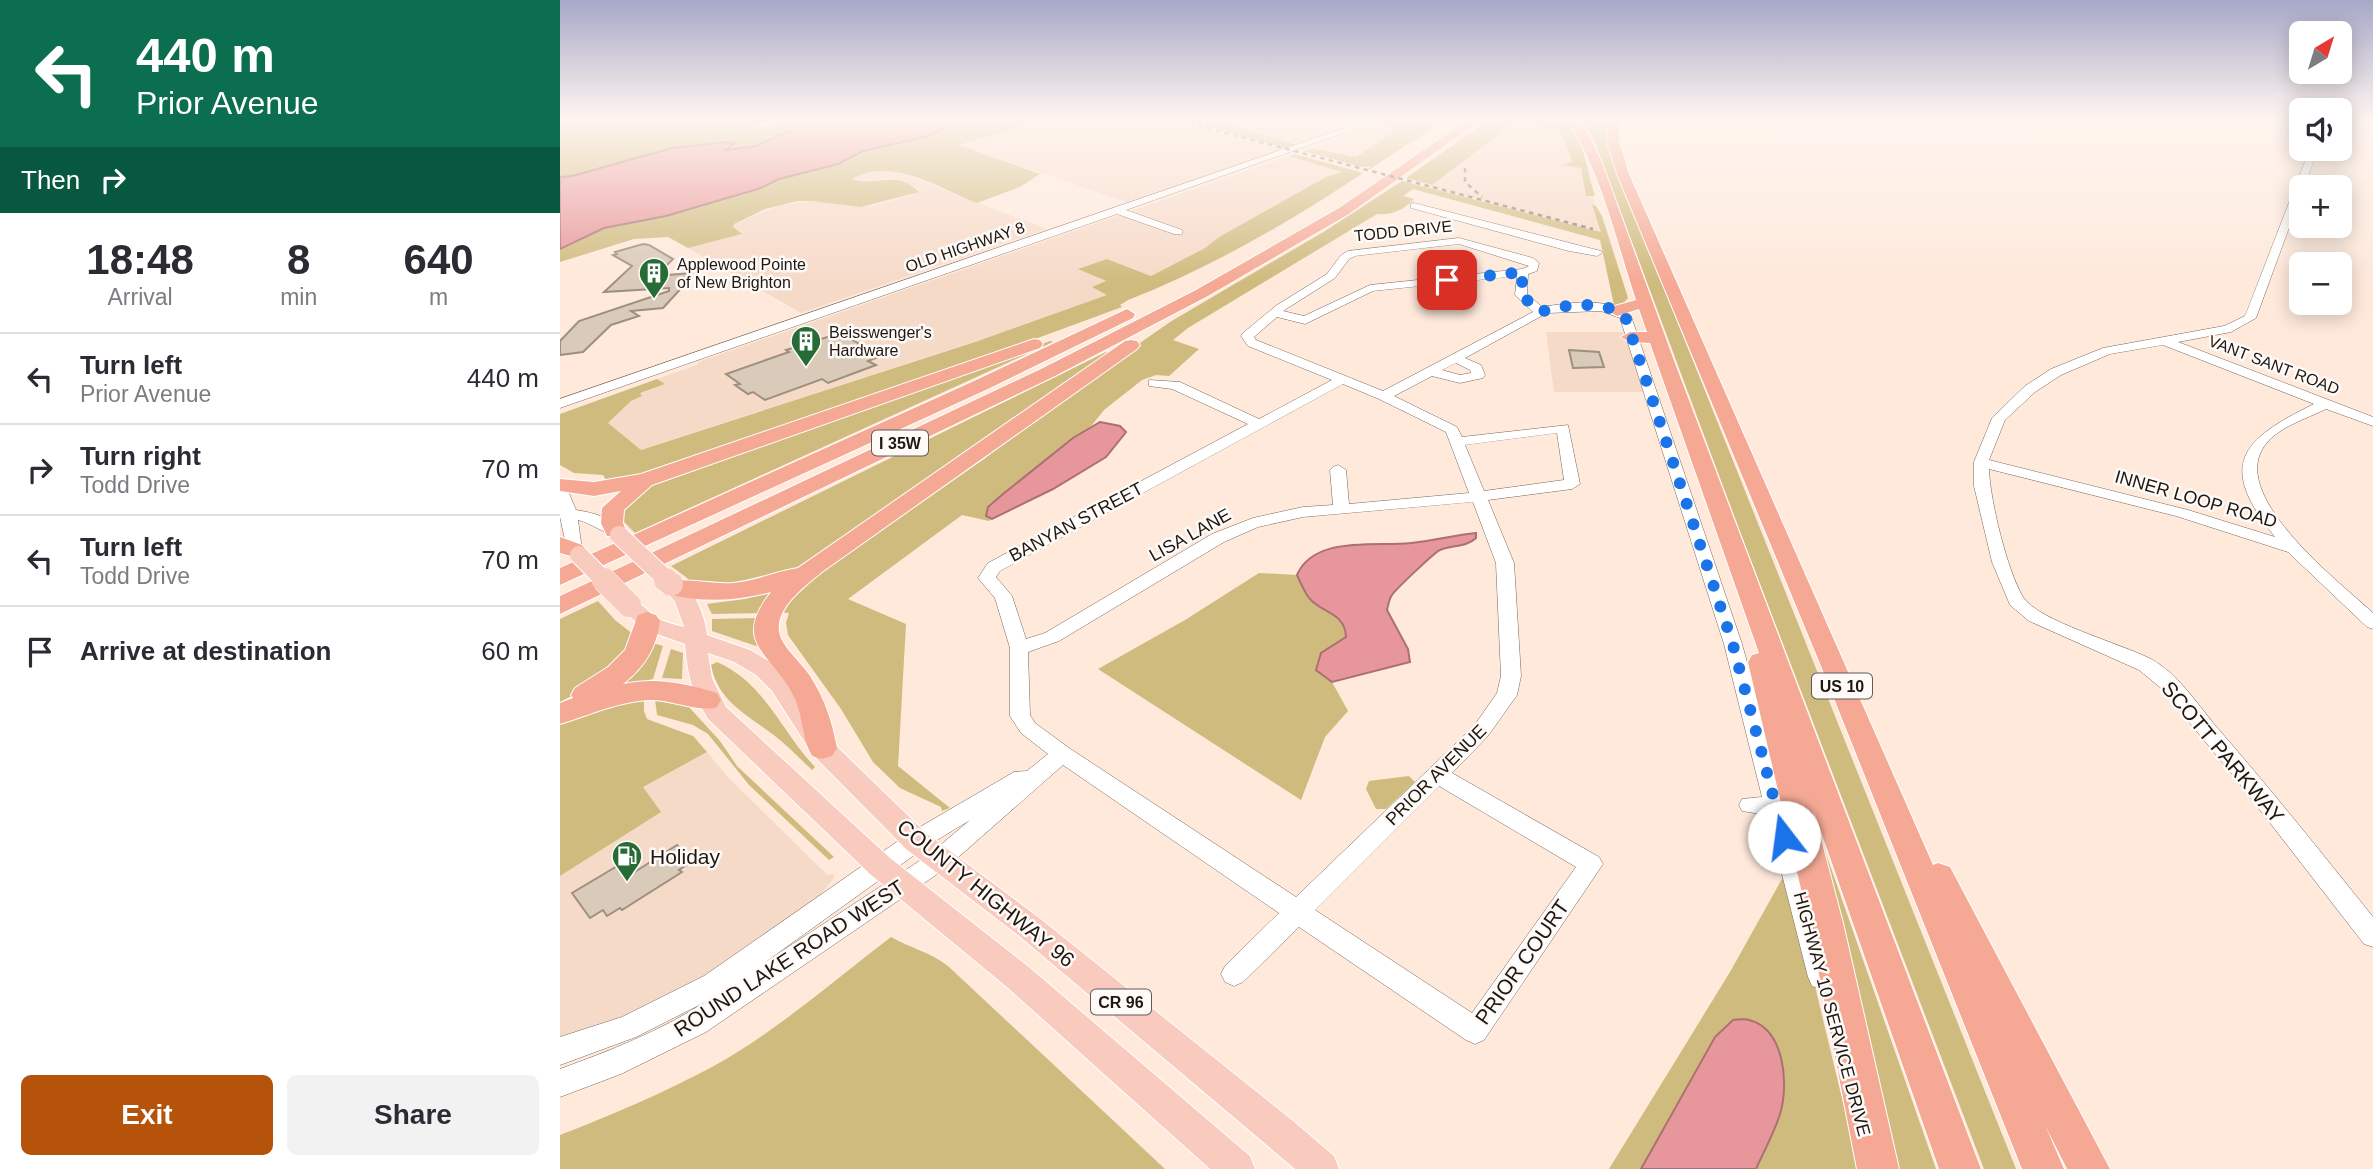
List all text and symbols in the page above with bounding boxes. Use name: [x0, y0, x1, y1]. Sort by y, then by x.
north arrow: [2289, 21, 2352, 84]
map controls: [2289, 21, 2352, 315]
icon: left: [21, 28, 112, 119]
text: 440 m: [136, 28, 275, 82]
text: Prior Avenue: [136, 85, 319, 121]
button: sound: [2289, 98, 2352, 161]
icon: right: [94, 161, 132, 199]
text: Then: [21, 165, 80, 195]
button: +: [2289, 175, 2352, 238]
street label: TODD DRIVE: [1353, 217, 1453, 245]
street label: OLD HIGHWAY 8: [903, 219, 1027, 275]
text: 18:48: [86, 236, 194, 283]
text: 8: [287, 236, 310, 283]
text: 640: [404, 236, 474, 283]
pin: [1417, 250, 1477, 310]
button: −: [2289, 252, 2352, 315]
building icon: Applewood Pointe of New Brighton: [637, 256, 671, 300]
place label: Applewood Pointe of New Brighton: [677, 256, 806, 291]
icon: arrive: [1428, 261, 1466, 299]
text: Arrival: [107, 284, 173, 310]
text: min: [280, 284, 317, 310]
text: m: [429, 284, 448, 310]
building icon: Beisswenger's Hardware: [789, 324, 823, 368]
place label: Beisswenger's Hardware: [829, 324, 932, 359]
street label: VANT SANT ROAD: [2206, 332, 2342, 398]
text: Turn left: [80, 350, 182, 380]
icon: left: [21, 360, 59, 398]
text: 440 m: [467, 363, 539, 393]
text: Prior Avenue: [80, 381, 211, 407]
road number: I 35W: [872, 430, 928, 456]
text: Turn right: [80, 441, 201, 471]
icon: right: [21, 451, 59, 489]
text: 70 m: [481, 454, 539, 484]
street label: INNER LOOP ROAD: [2113, 466, 2279, 532]
text: Todd Drive: [80, 472, 190, 498]
street label: BANYAN STREET: [1006, 478, 1146, 566]
street label: LISA LANE: [1146, 504, 1234, 566]
text: Turn left: [80, 532, 182, 562]
icon: left: [21, 542, 59, 580]
text: 70 m: [481, 545, 539, 575]
text: Todd Drive: [80, 563, 190, 589]
icon: arrive: [21, 633, 59, 671]
text: Arrive at destination: [80, 636, 331, 666]
text: 60 m: [481, 636, 539, 666]
road number: US 10: [1812, 674, 1872, 698]
street label: SCOTT PARKWAY: [2157, 677, 2289, 827]
street label: PRIOR AVENUE: [1382, 721, 1490, 829]
position arrow: [1747, 800, 1821, 874]
street label: COUNTY HIGHWAY 96: [893, 815, 1079, 971]
fuel station icon: Holiday: [610, 839, 644, 883]
place label: Holiday: [650, 845, 721, 868]
street label: ROUND LAKE ROAD WEST: [670, 875, 908, 1041]
street label: HIGHWAY 10 SERVICE DRIVE: [1790, 890, 1874, 1138]
street label: PRIOR COURT: [1471, 895, 1574, 1029]
road number: CR 96: [1091, 990, 1151, 1014]
button: Exit: [21, 1075, 273, 1155]
button: Share: [287, 1075, 539, 1155]

